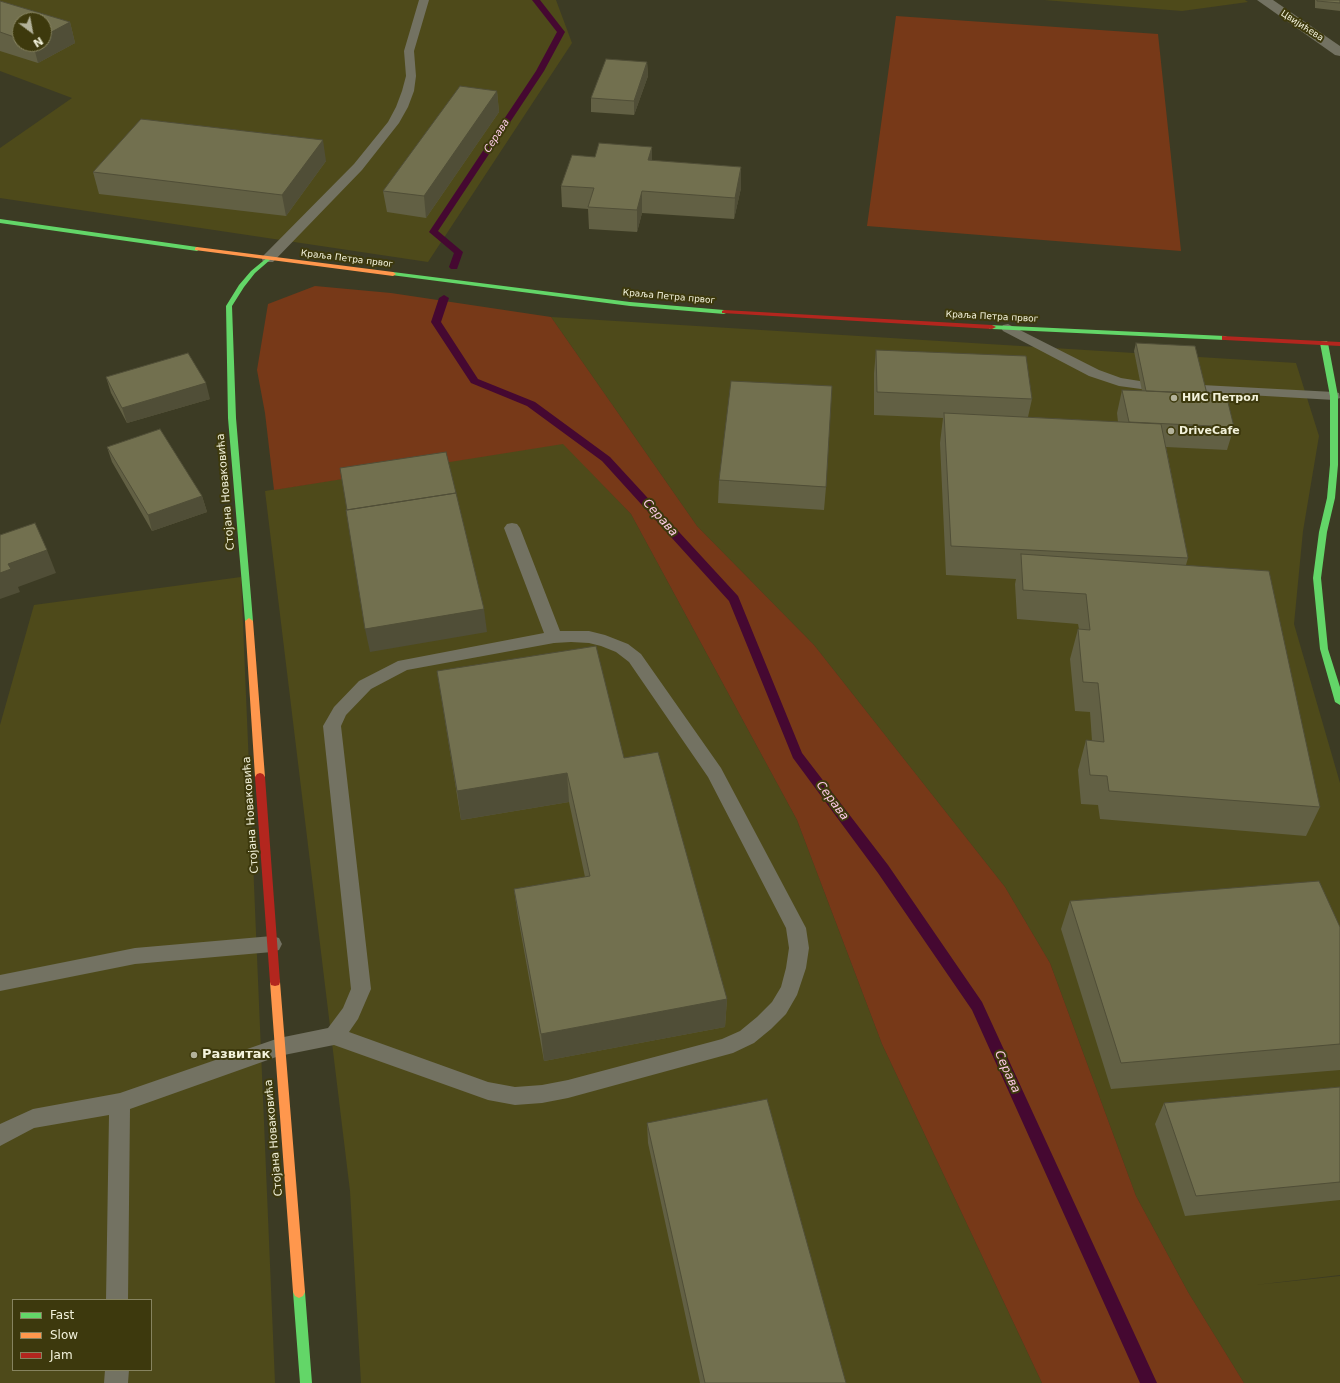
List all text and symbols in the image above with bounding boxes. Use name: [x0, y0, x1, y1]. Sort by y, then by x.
street label: Цвијићева: [1279, 8, 1325, 44]
north arrow: [12, 12, 52, 52]
text: N: [31, 34, 45, 50]
water label: Серава: [482, 117, 512, 155]
street label: Краља Петра првог: [300, 248, 394, 270]
street label: Краља Петра првог: [622, 288, 716, 306]
street label: Краља Петра првог: [945, 309, 1039, 325]
place label: НИС Петрол: [1182, 391, 1259, 405]
marker: НИС Петрол: [1169, 393, 1179, 403]
place label: DriveCafe: [1179, 424, 1240, 438]
marker: DriveCafe: [1166, 426, 1176, 436]
street label: Стојана Новаковића: [214, 433, 238, 551]
water label: Серава: [640, 496, 680, 540]
street label: Стојана Новаковића: [240, 756, 262, 874]
water label: Серава: [813, 779, 851, 823]
place label: Развитак: [202, 1047, 270, 1063]
water label: Серава: [991, 1048, 1023, 1096]
marker: Развитак: [189, 1050, 199, 1060]
street label: Стојана Новаковића: [262, 1079, 286, 1197]
legend: [12, 1299, 152, 1371]
text: Fast: [50, 1308, 74, 1322]
text: Slow: [50, 1328, 78, 1342]
text: Jam: [50, 1348, 73, 1362]

